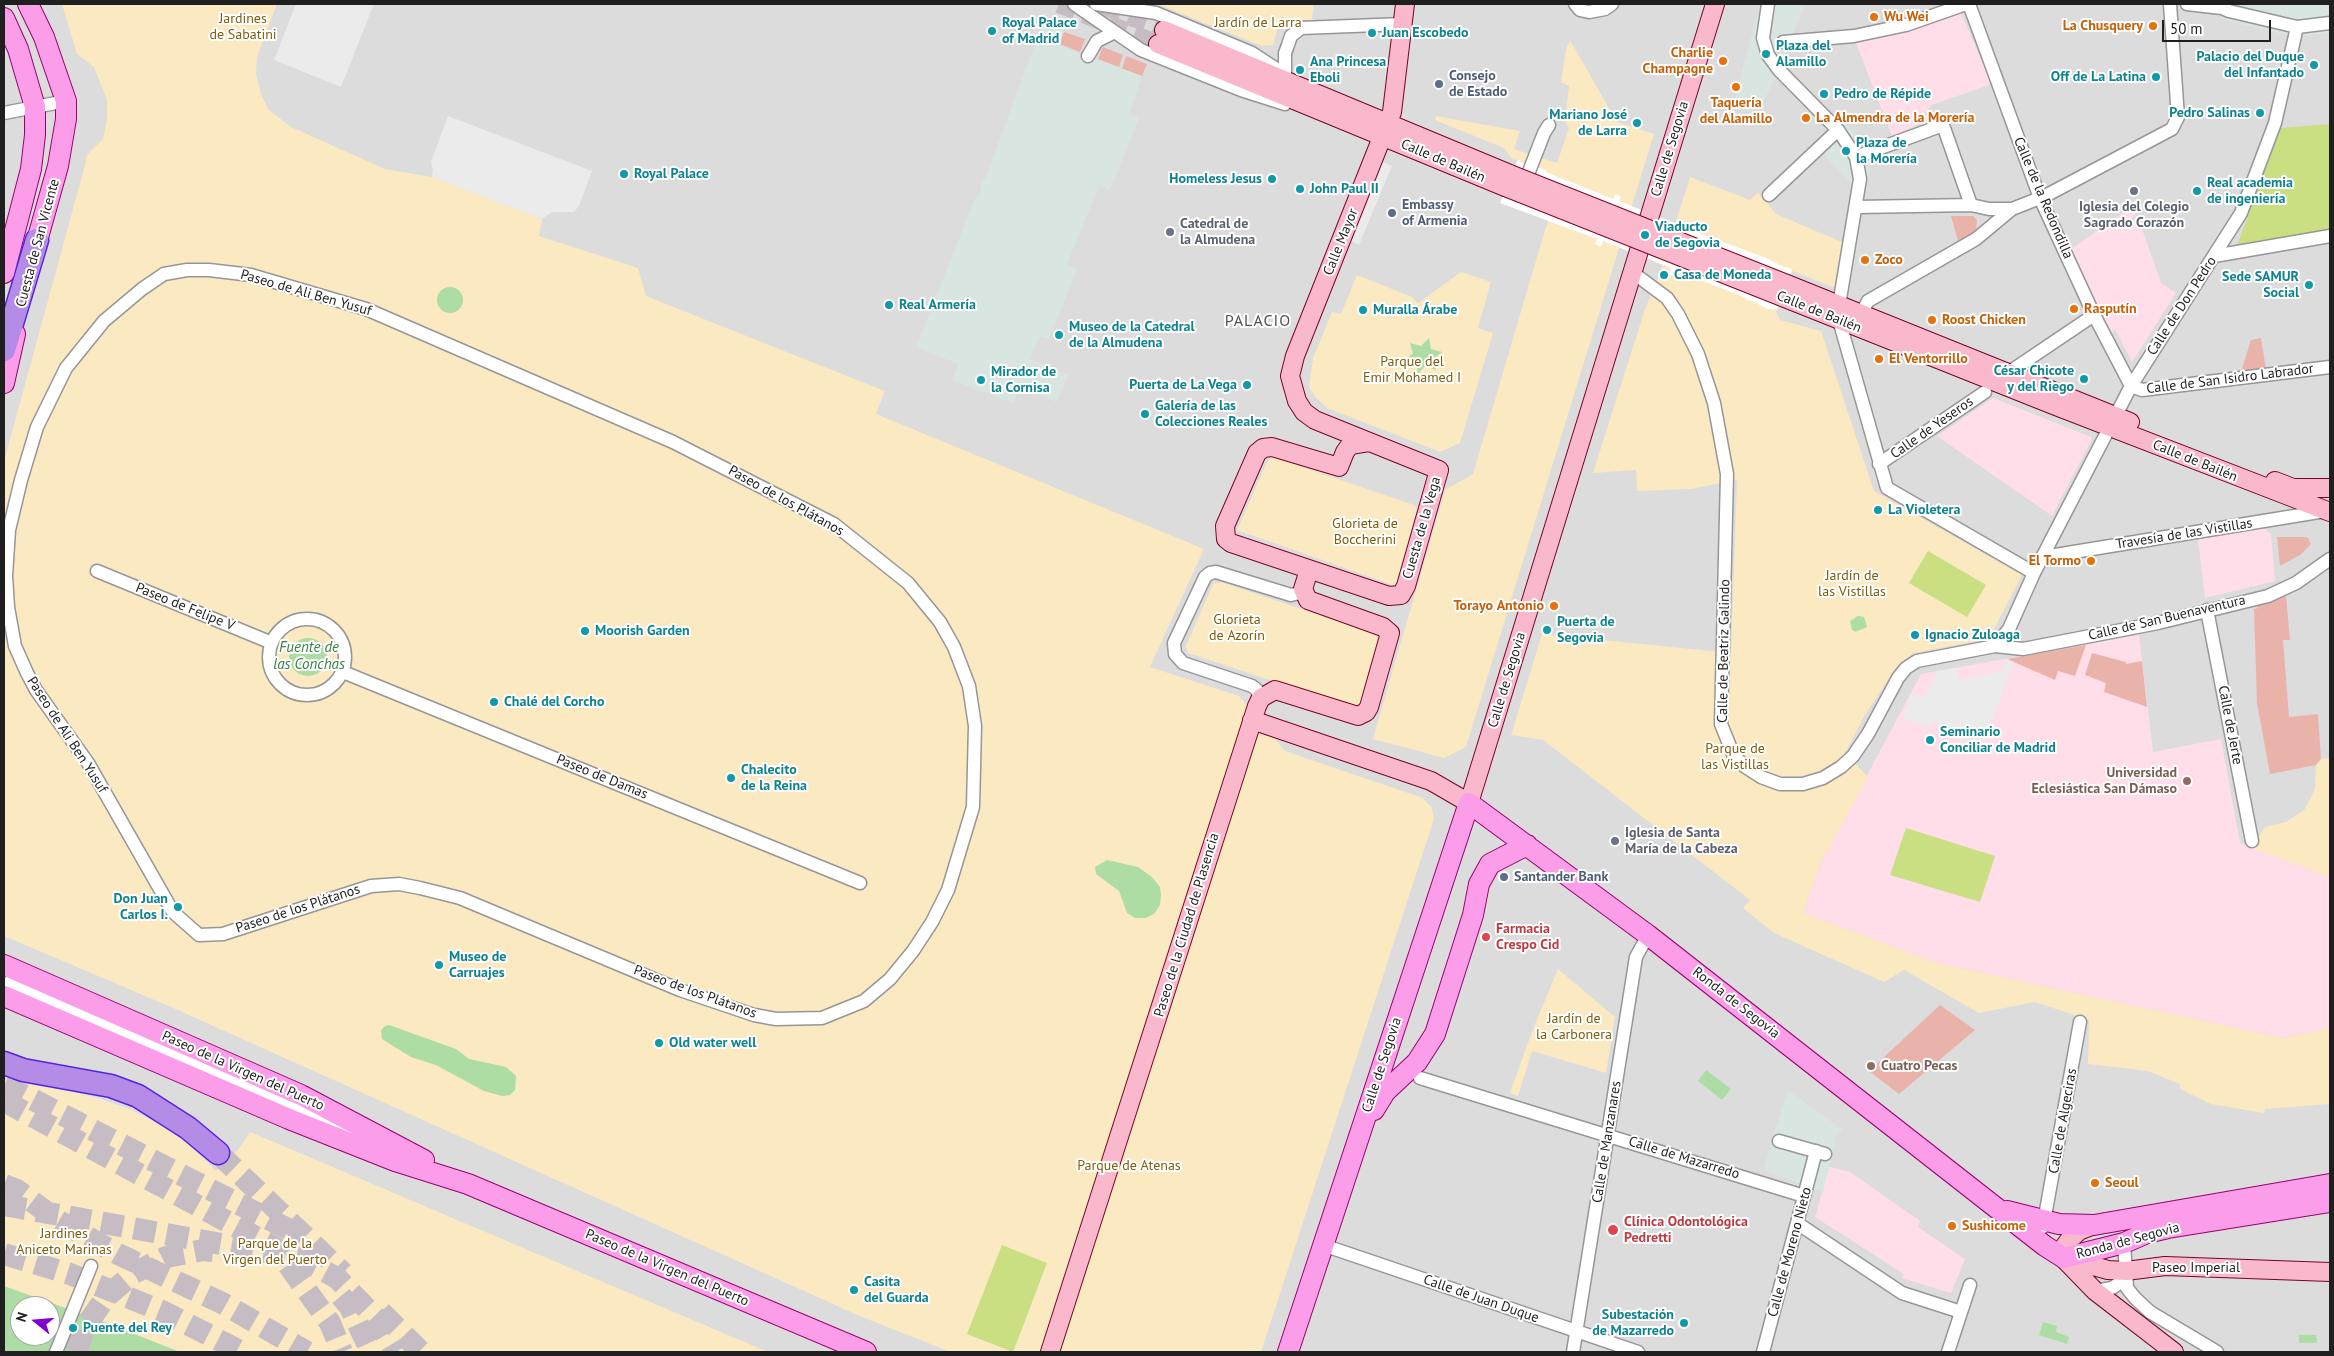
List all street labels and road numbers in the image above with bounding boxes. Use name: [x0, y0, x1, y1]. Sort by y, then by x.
street label: Calle de Segovia: [1648, 99, 1692, 199]
street label: Calle de la Redondilla: [2010, 135, 2076, 261]
street label: Calle de Bailén: [1398, 136, 1488, 186]
street label: Cuesta de San Vicente: [13, 177, 63, 309]
street label: Calle Mayor: [1320, 206, 1362, 278]
street label: Calle de Don Pedro: [2144, 253, 2220, 359]
street label: Paseo de Ali Ben Yusuf: [239, 266, 373, 320]
street label: Calle de Bailén: [1774, 287, 1864, 337]
street label: Calle de San Isidro Labrador: [2146, 360, 2314, 398]
street label: Calle de Yeseros: [1887, 393, 1977, 463]
street label: Calle de Bailén: [2150, 436, 2240, 486]
street label: Paseo de los Plátanos: [725, 462, 847, 540]
street label: Cuesta de la Vega: [1399, 475, 1445, 581]
street label: Travesía de las Vistillas: [2114, 515, 2254, 553]
street label: Paseo de Felipe V: [133, 579, 237, 635]
street label: Calle de Beatriz Galindo: [1714, 579, 1734, 723]
street label: Calle de San Buenaventura: [2087, 592, 2247, 644]
street label: Calle de Segovia: [1485, 630, 1529, 730]
street label: Paseo de Ali Ben Yusuf: [23, 674, 111, 796]
street label: Calle de Jerte: [2214, 684, 2246, 766]
street label: Paseo de Damas: [554, 751, 650, 803]
street label: Paseo de la Ciudad de Plasencia: [1151, 831, 1223, 1019]
street label: Paseo de los Plátanos: [234, 881, 362, 937]
street label: Paseo de los Plátanos: [631, 962, 759, 1022]
street label: Ronda de Segovia: [1689, 964, 1783, 1042]
street label: Calle de Segovia: [1359, 1015, 1405, 1115]
street label: Paseo de la Virgen del Puerto: [159, 1028, 327, 1114]
street label: Calle de Algeciras: [2045, 1067, 2081, 1175]
street label: Calle de Manzanares: [1589, 1080, 1625, 1204]
street label: Calle de Mazarredo: [1627, 1133, 1741, 1183]
street label: Calle de Moreno Nieto: [1765, 1185, 1815, 1319]
street label: Ronda de Segovia: [2075, 1219, 2181, 1263]
street label: Paseo de la Virgen del Puerto: [583, 1226, 751, 1310]
street label: Paseo Imperial: [2152, 1260, 2240, 1276]
street label: Calle de Juan Duque: [1421, 1271, 1541, 1327]

